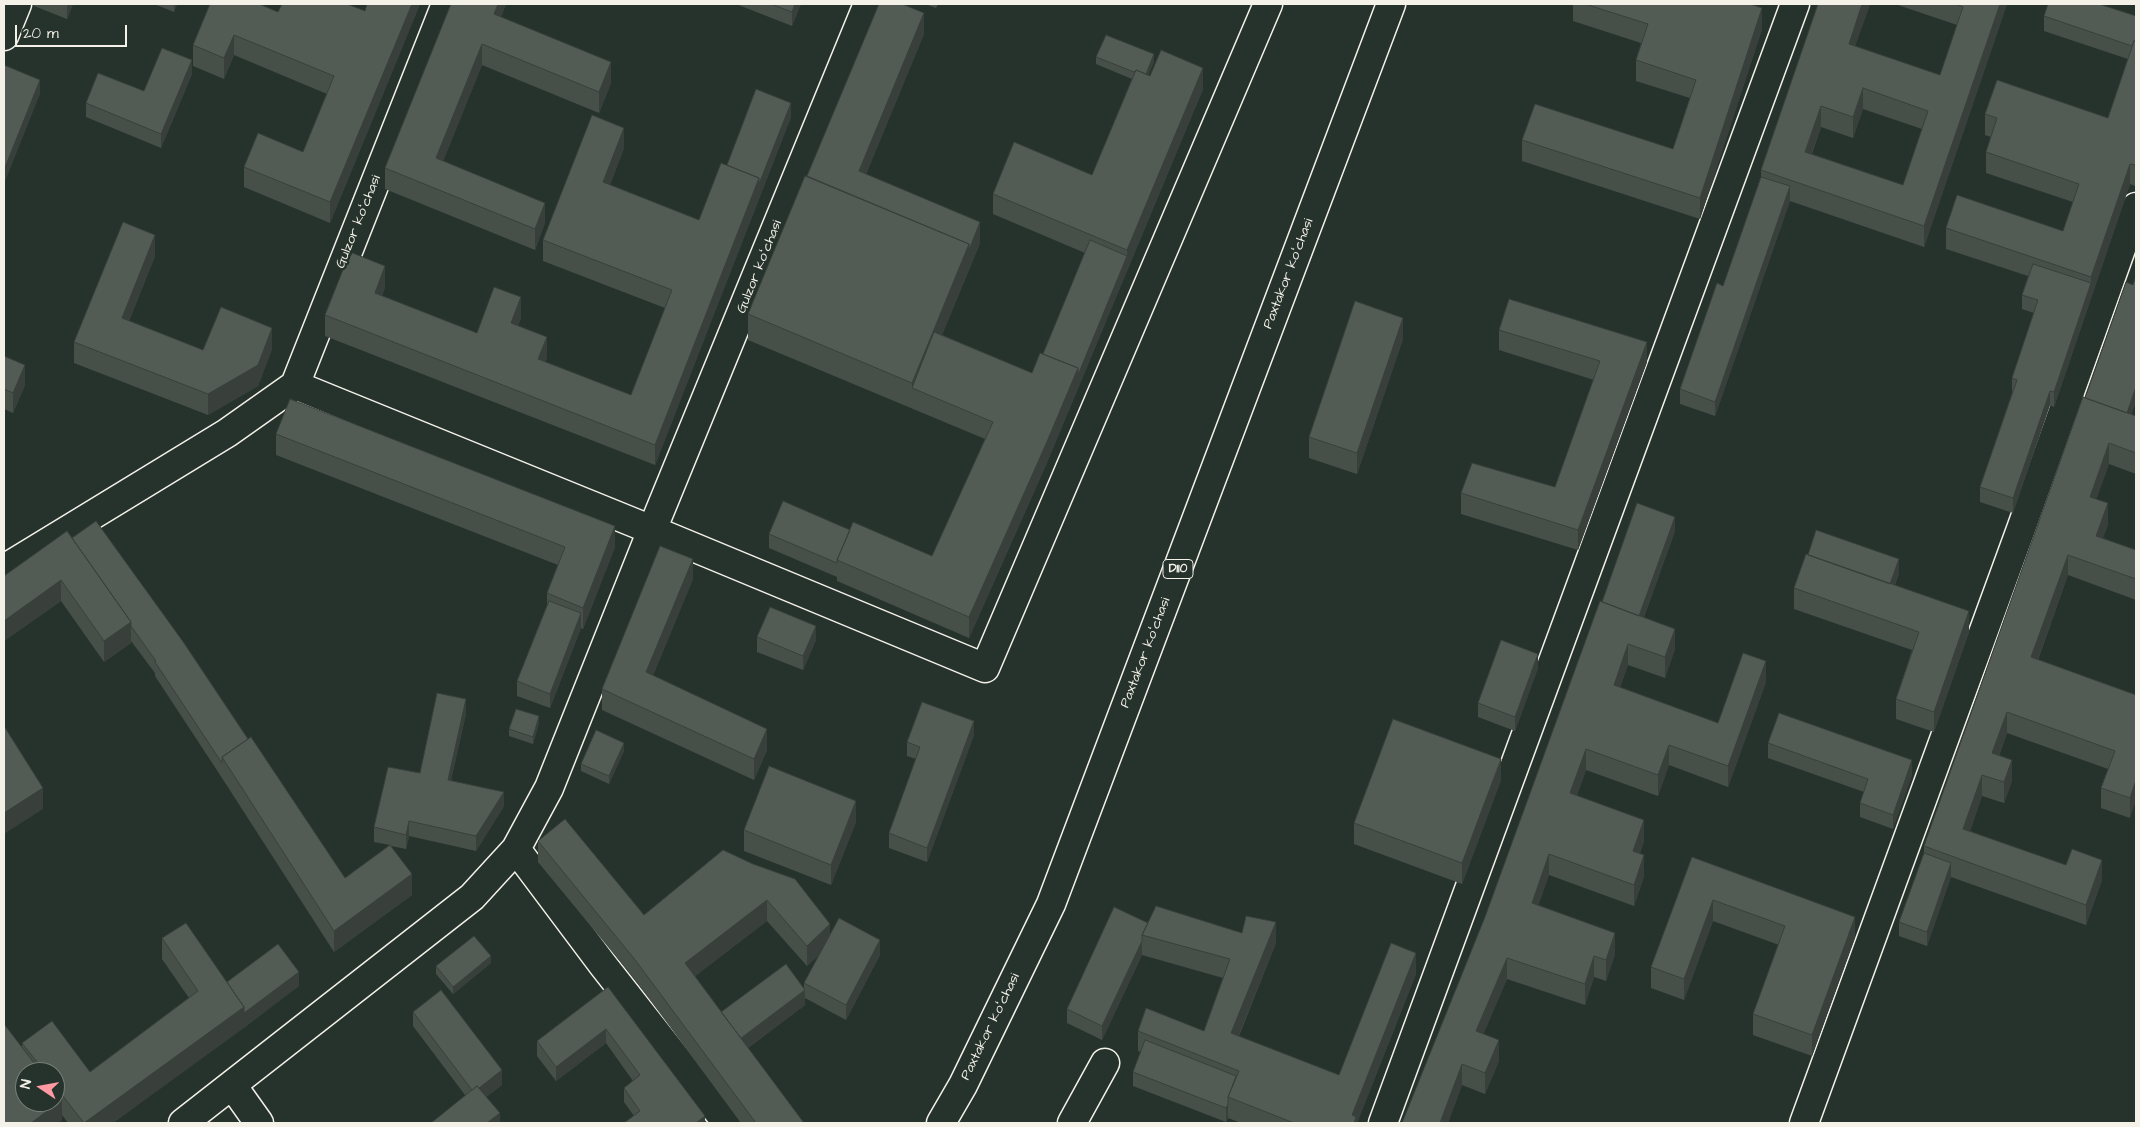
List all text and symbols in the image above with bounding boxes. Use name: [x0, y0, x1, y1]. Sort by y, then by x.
scale bar: [18, 15, 130, 47]
text: 20 m: [23, 23, 59, 44]
street label: Gulzor koʻchasi: [333, 173, 385, 271]
street label: Paxtakor koʻchasi: [1260, 216, 1318, 332]
street label: Gulzor koʻchasi: [734, 218, 786, 316]
road number: D110: [1163, 560, 1193, 578]
street label: Paxtakor koʻchasi: [1117, 595, 1175, 711]
street label: Paxtakor koʻchasi: [958, 971, 1024, 1083]
north arrow: [15, 1062, 65, 1112]
text: N: [16, 1078, 37, 1090]

